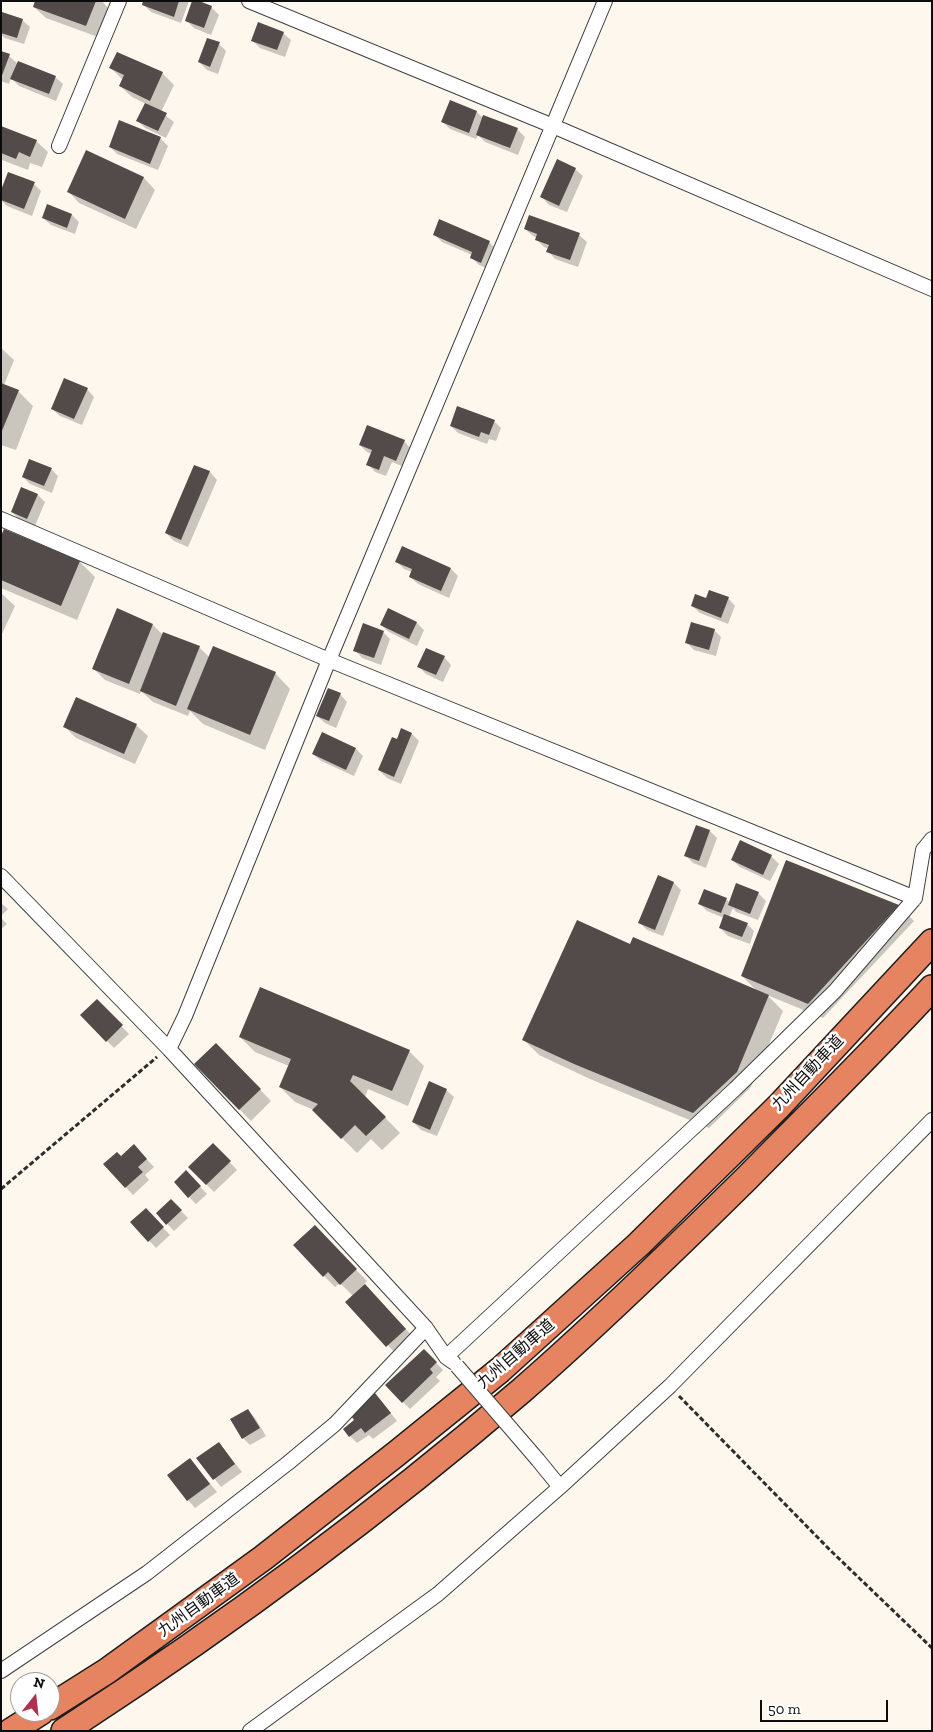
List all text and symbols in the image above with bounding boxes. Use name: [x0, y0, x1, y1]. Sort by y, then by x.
street label: 九州自動車道: [768, 1031, 848, 1115]
street label: 九州自動車道: [473, 1315, 559, 1393]
street label: 九州自動車道: [155, 1569, 243, 1641]
north arrow: [10, 1672, 60, 1722]
text: N: [32, 1673, 46, 1693]
scale bar: [763, 1690, 890, 1722]
text: 50 m: [768, 1700, 801, 1718]

